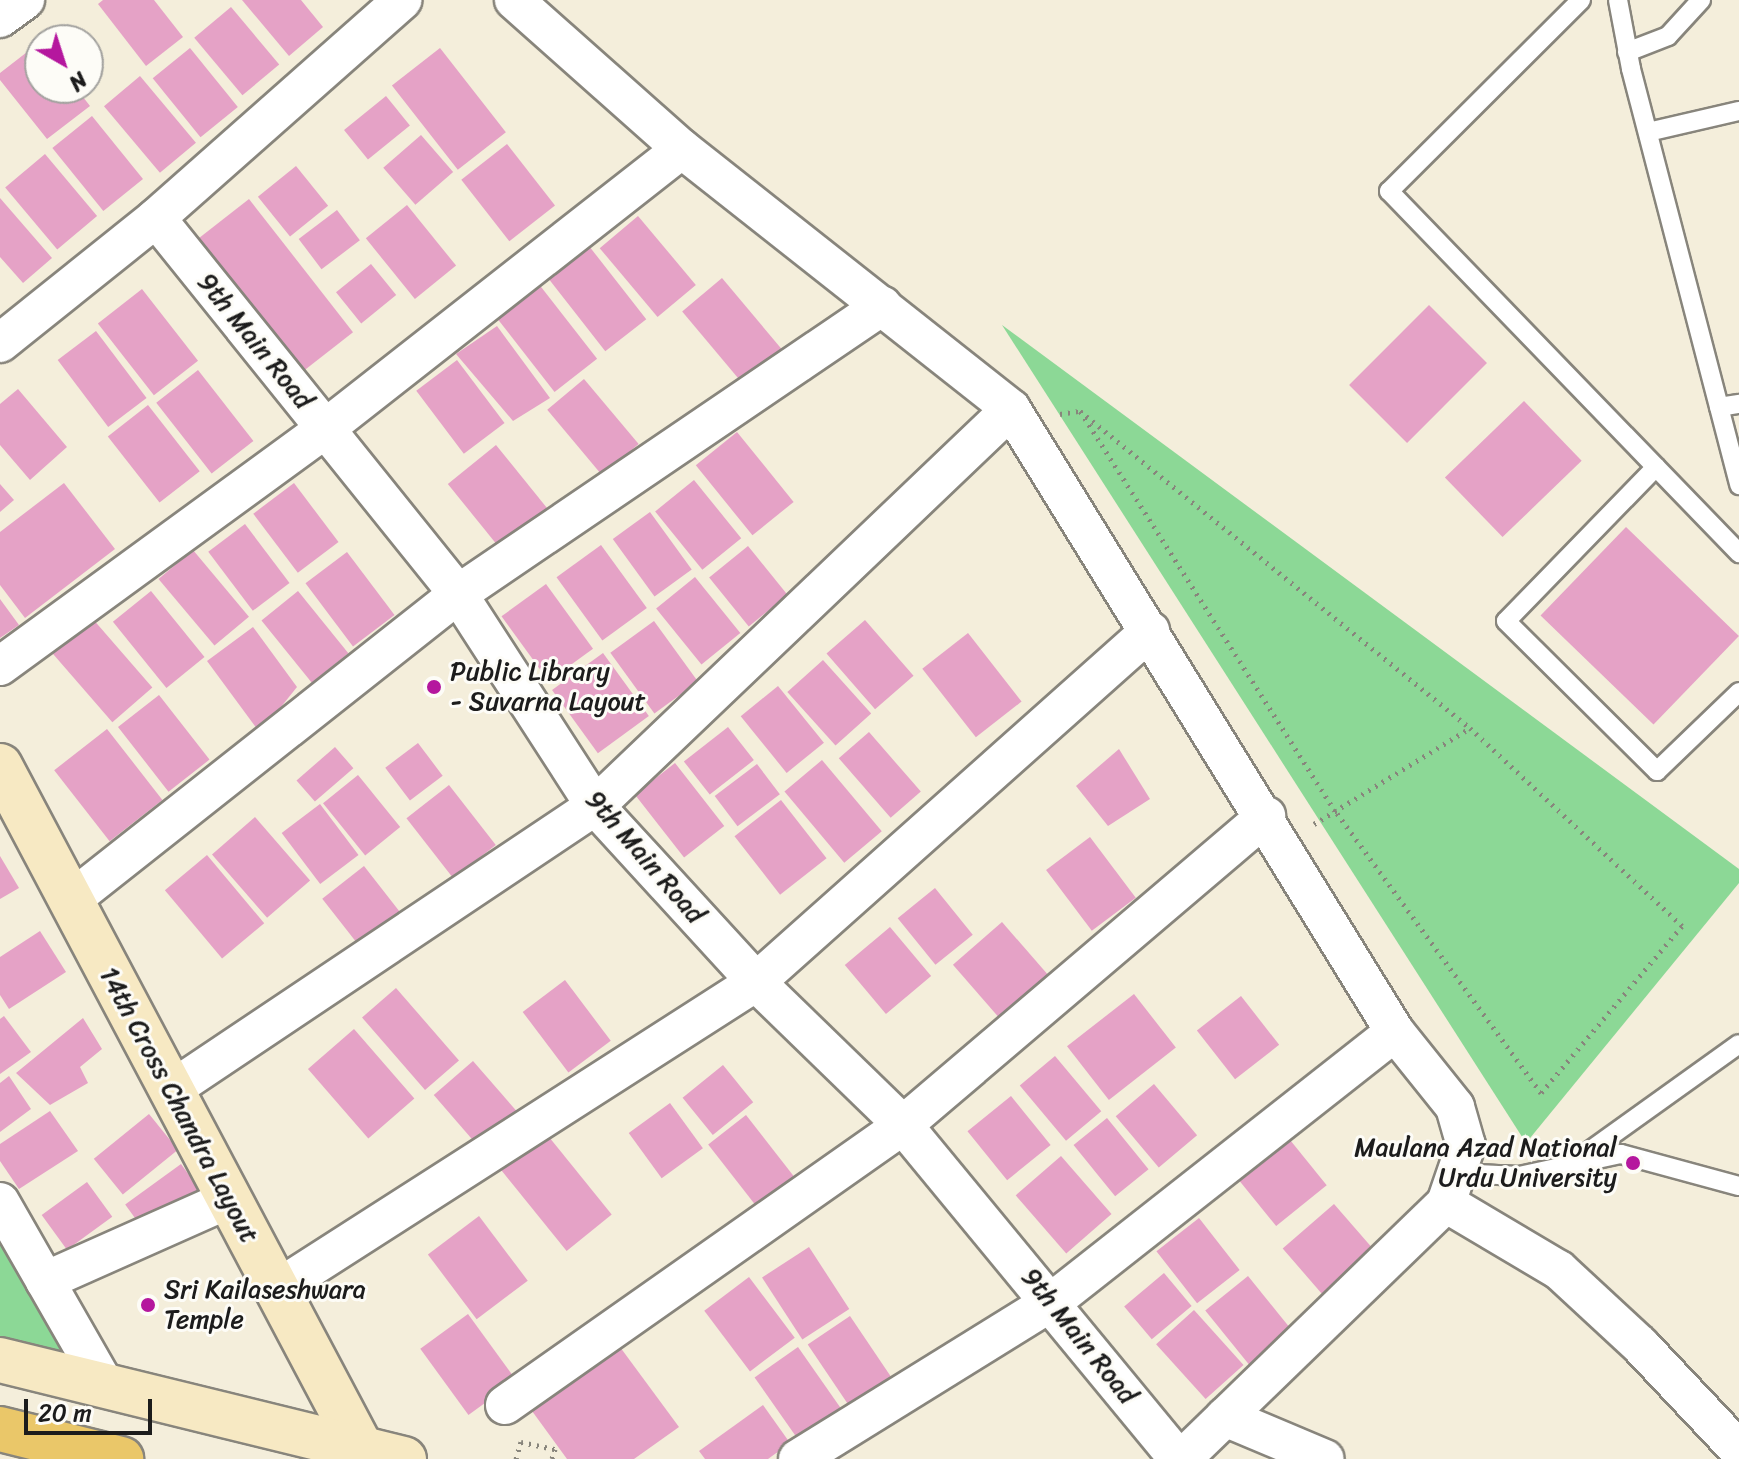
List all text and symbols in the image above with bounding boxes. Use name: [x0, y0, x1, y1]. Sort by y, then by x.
north arrow: [24, 24, 104, 104]
text: N: [60, 62, 96, 101]
street label: 9th Main Road: [191, 267, 319, 415]
place label: Public Library - Suvarna Layout: [450, 656, 646, 718]
marker: Public Library - Suvarna Layout: [425, 678, 443, 696]
street label: 9th Main Road: [579, 784, 711, 930]
street label: 14th Cross Chandra Layout: [93, 962, 265, 1248]
place label: Maulana Azad National Urdu University: [1355, 1132, 1617, 1194]
marker: Maulana Azad National Urdu University: [1624, 1154, 1642, 1172]
street label: 9th Main Road: [1015, 1262, 1143, 1410]
place label: Sri Kailaseshwara Temple: [164, 1274, 366, 1336]
marker: Sri Kailaseshwara Temple: [139, 1296, 157, 1314]
scale bar: [28, 1383, 156, 1433]
text: 20 m: [38, 1392, 92, 1434]

